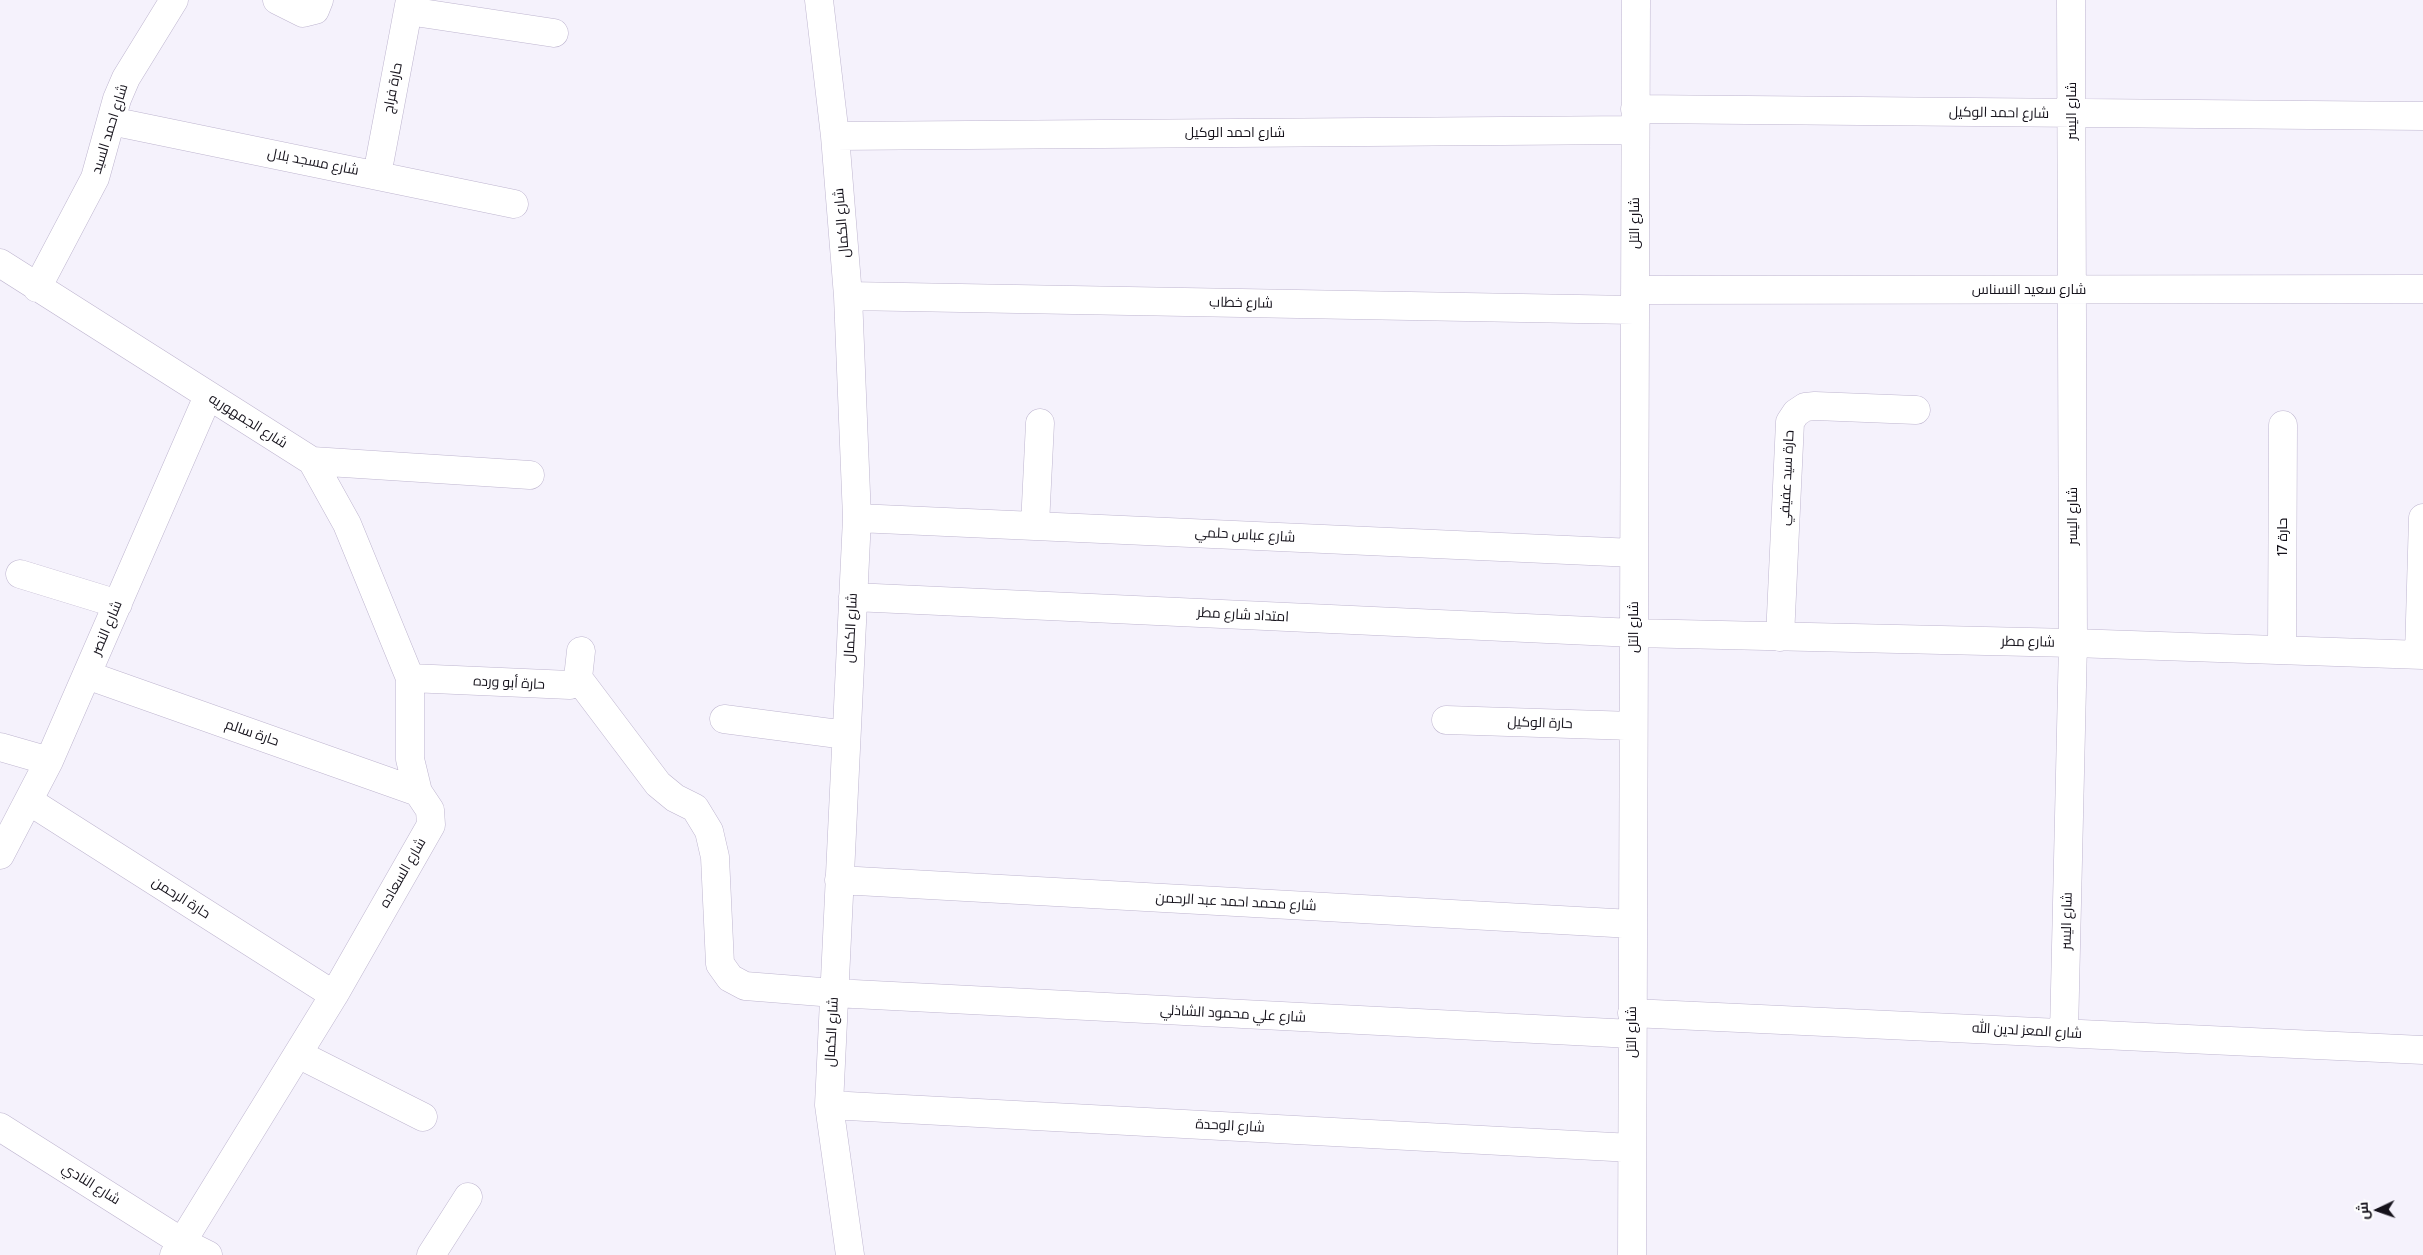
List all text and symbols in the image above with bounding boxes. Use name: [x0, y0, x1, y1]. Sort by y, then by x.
street label: حارة فراج: [380, 61, 406, 115]
street label: شارع احمد السيد: [88, 82, 132, 176]
street label: شارع اليسر: [2064, 82, 2080, 140]
street label: شارع احمد الوكيل: [1949, 104, 2049, 122]
street label: شارع احمد الوكيل: [1185, 125, 1285, 141]
street label: شارع مسجد بلال: [266, 145, 360, 179]
street label: شارع الكمال: [831, 187, 853, 259]
street label: شارع التل: [1627, 197, 1643, 249]
street label: شارع سعيد النسناس: [1972, 282, 2086, 298]
street label: شارع خطاب: [1209, 294, 1273, 312]
street label: شارع الجمهوريه: [205, 390, 291, 452]
street label: حارة سيد عفيفي: [1776, 430, 1798, 526]
street label: شارع اليسر: [2065, 487, 2081, 545]
street label: حارة 17: [2275, 518, 2291, 556]
street label: شارع عباس حلمي: [1194, 524, 1296, 546]
street label: شارع الكمال: [841, 593, 861, 663]
street label: شارع النصر: [88, 598, 126, 658]
street label: شارع التل: [1626, 601, 1642, 653]
street label: امتداد شارع مطر: [1197, 604, 1289, 626]
street label: شارع مطر: [2001, 633, 2055, 651]
street label: حارة أبو ورده: [473, 673, 545, 693]
street label: حارة الوكيل: [1507, 713, 1573, 733]
street label: حارة سالم: [223, 716, 281, 750]
street label: شارع السعاده: [376, 835, 430, 911]
street label: حارة الرحمن: [149, 873, 213, 923]
street label: شارع محمد احمد عبد الرحمن: [1155, 889, 1317, 915]
street label: شارع اليسر: [2058, 892, 2076, 950]
street label: شارع الكمال: [822, 997, 842, 1067]
street label: شارع علي محمود الشاذلي: [1160, 1002, 1306, 1026]
street label: شارع التل: [1624, 1006, 1640, 1058]
street label: شارع المعز لدين الله: [1972, 1020, 2082, 1042]
street label: شارع الوحدة: [1195, 1116, 1265, 1136]
street label: شارع النادي: [59, 1160, 123, 1208]
north arrow: [2353, 1185, 2403, 1235]
text: ش: [2354, 1201, 2372, 1220]

